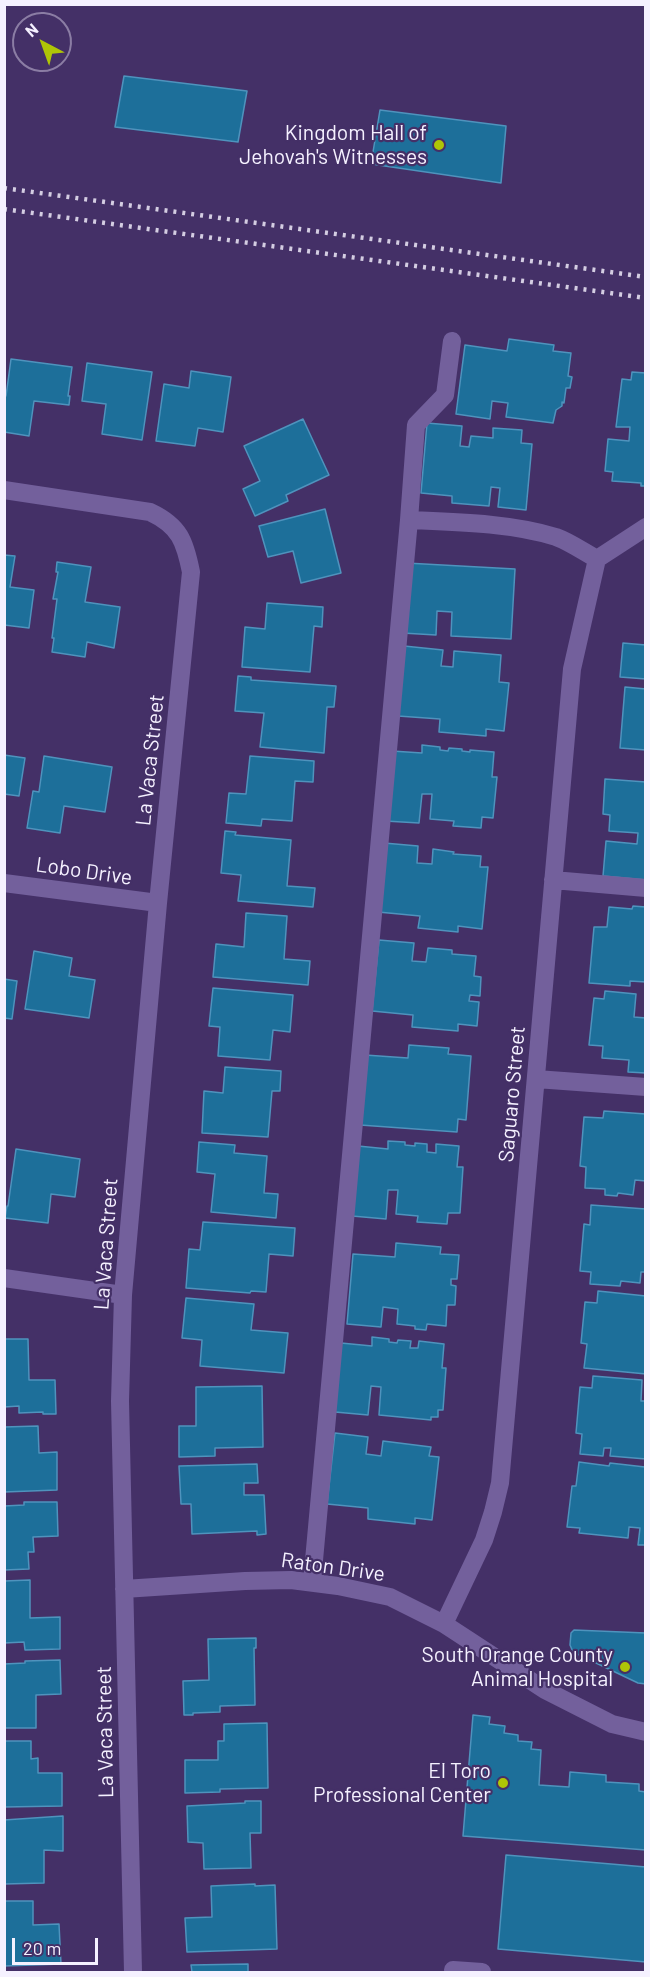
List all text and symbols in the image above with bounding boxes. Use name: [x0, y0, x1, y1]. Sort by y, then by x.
north arrow: [12, 12, 72, 72]
text: N: [21, 19, 41, 40]
place label: Kingdom Hall of Jehovah's Witnesses: [239, 120, 427, 170]
marker: Kingdom Hall of Jehovah's Witnesses: [432, 138, 446, 152]
street label: La Vaca Street: [131, 693, 169, 827]
street label: Lobo Drive: [34, 852, 134, 890]
street label: Saguaro Street: [493, 1025, 531, 1163]
street label: La Vaca Street: [89, 1177, 123, 1311]
street label: Raton Drive: [279, 1547, 387, 1587]
place label: South Orange County Animal Hospital: [421, 1642, 613, 1692]
marker: South Orange County Animal Hospital: [618, 1660, 632, 1674]
street label: La Vaca Street: [91, 1666, 119, 1798]
place label: El Toro Professional Center: [313, 1758, 491, 1808]
marker: El Toro Professional Center: [496, 1776, 510, 1790]
scale bar: [15, 1926, 100, 1964]
text: 20 m: [23, 1937, 61, 1959]

